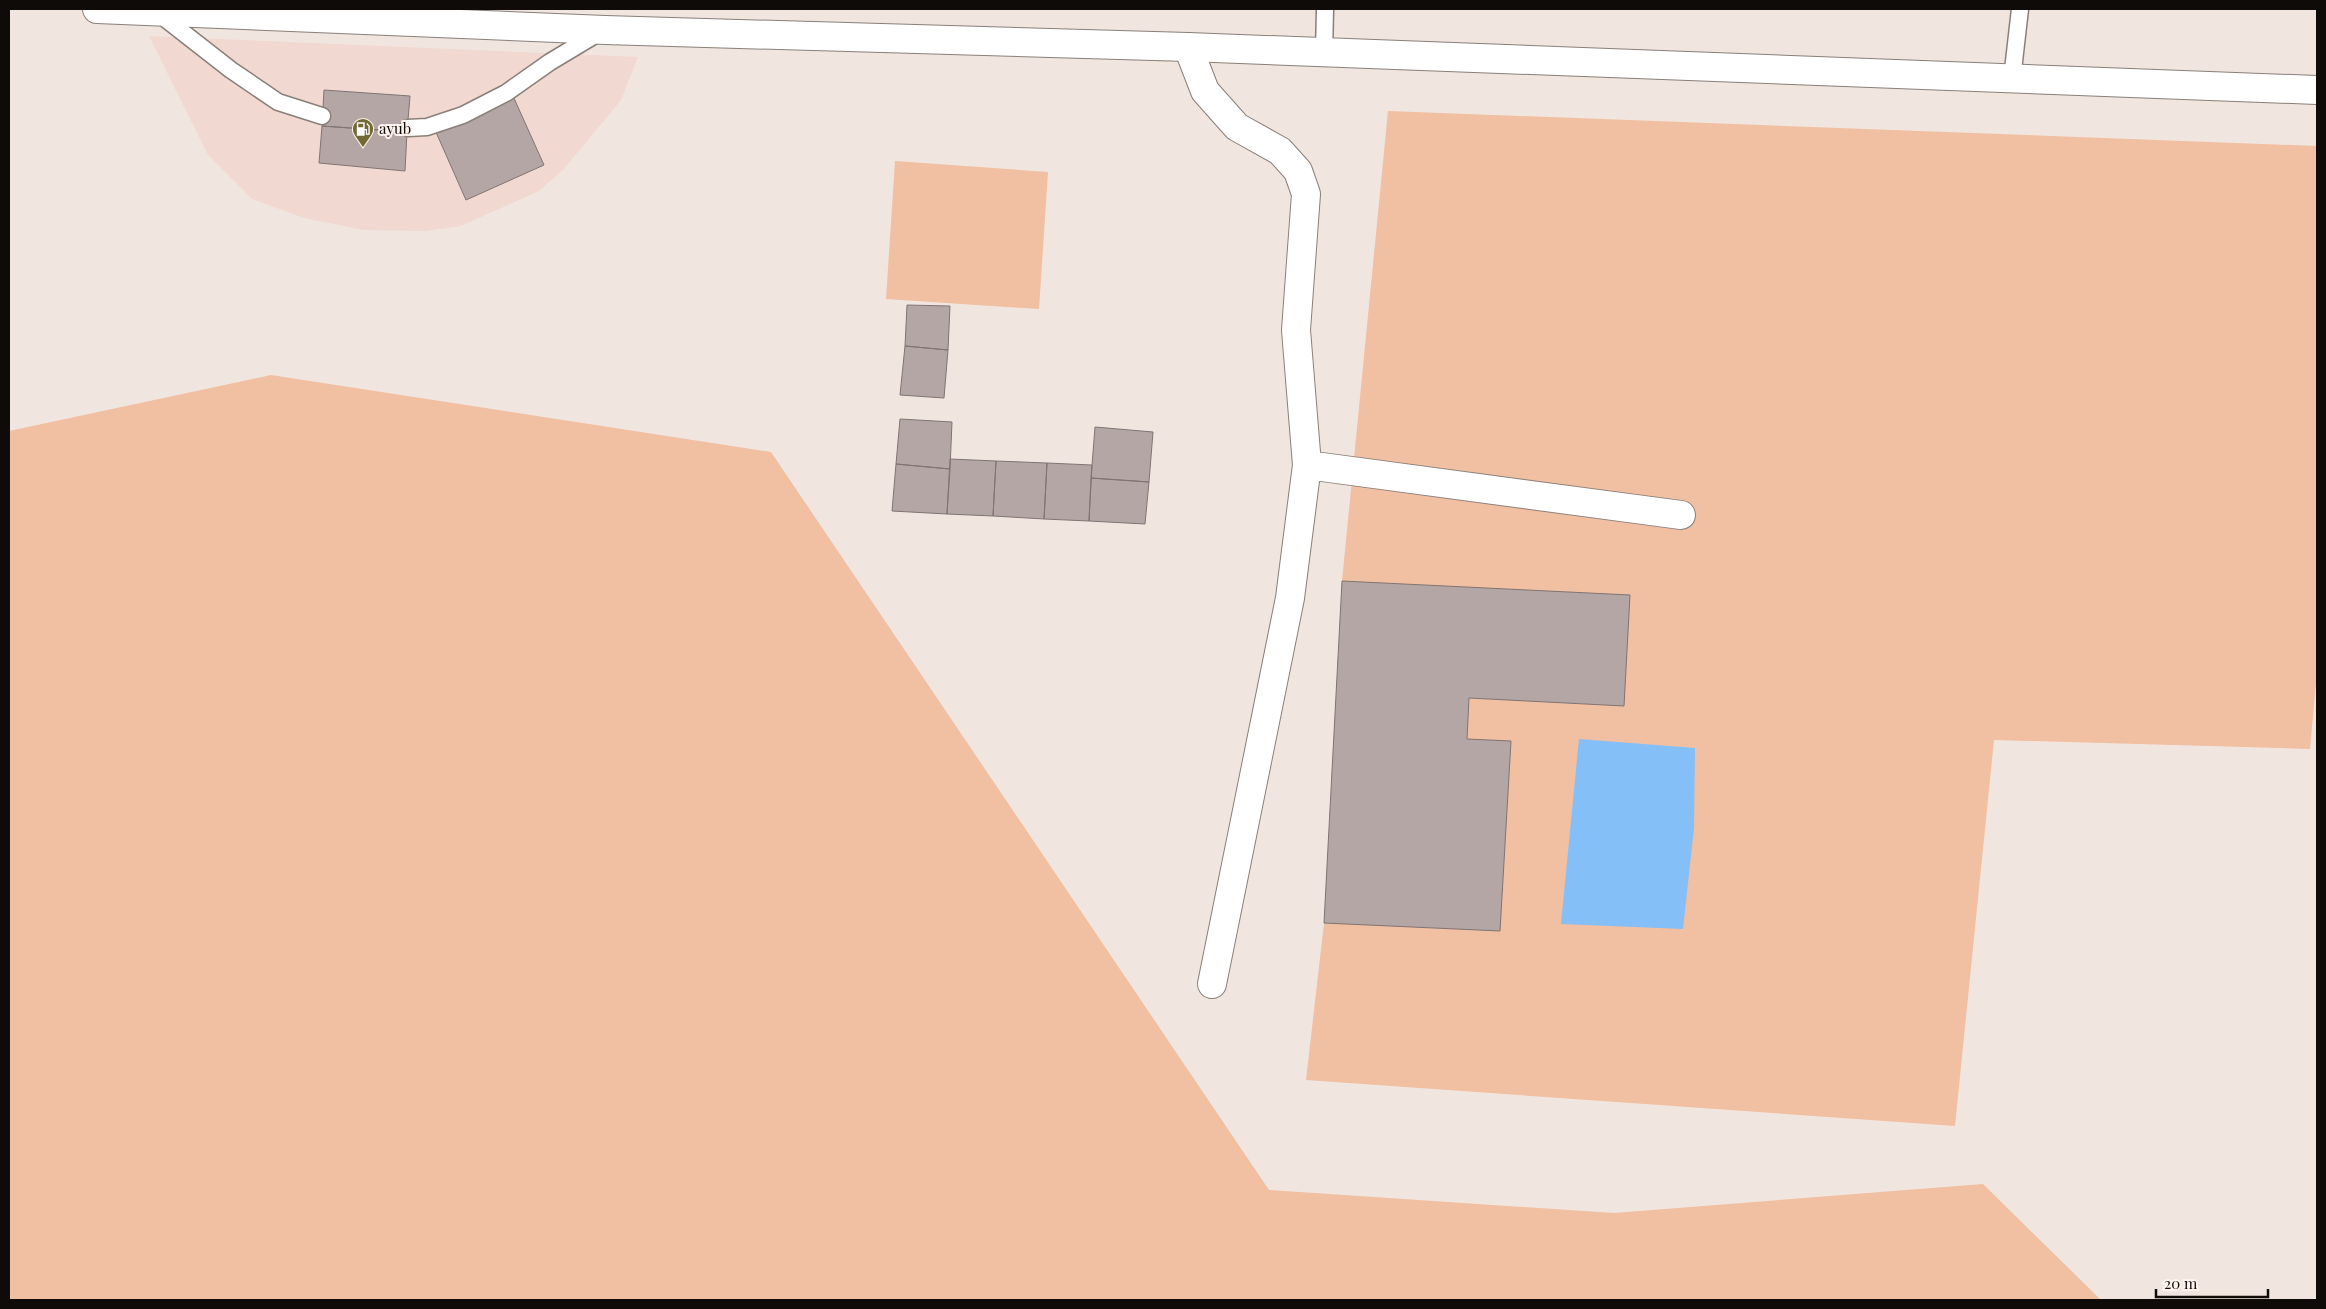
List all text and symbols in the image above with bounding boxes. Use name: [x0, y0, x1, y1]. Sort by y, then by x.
fuel station icon: ayub: [351, 117, 375, 148]
place label: ayub: [379, 118, 411, 138]
scale bar: [2156, 1266, 2268, 1298]
text: 20 m: [2164, 1273, 2198, 1293]

